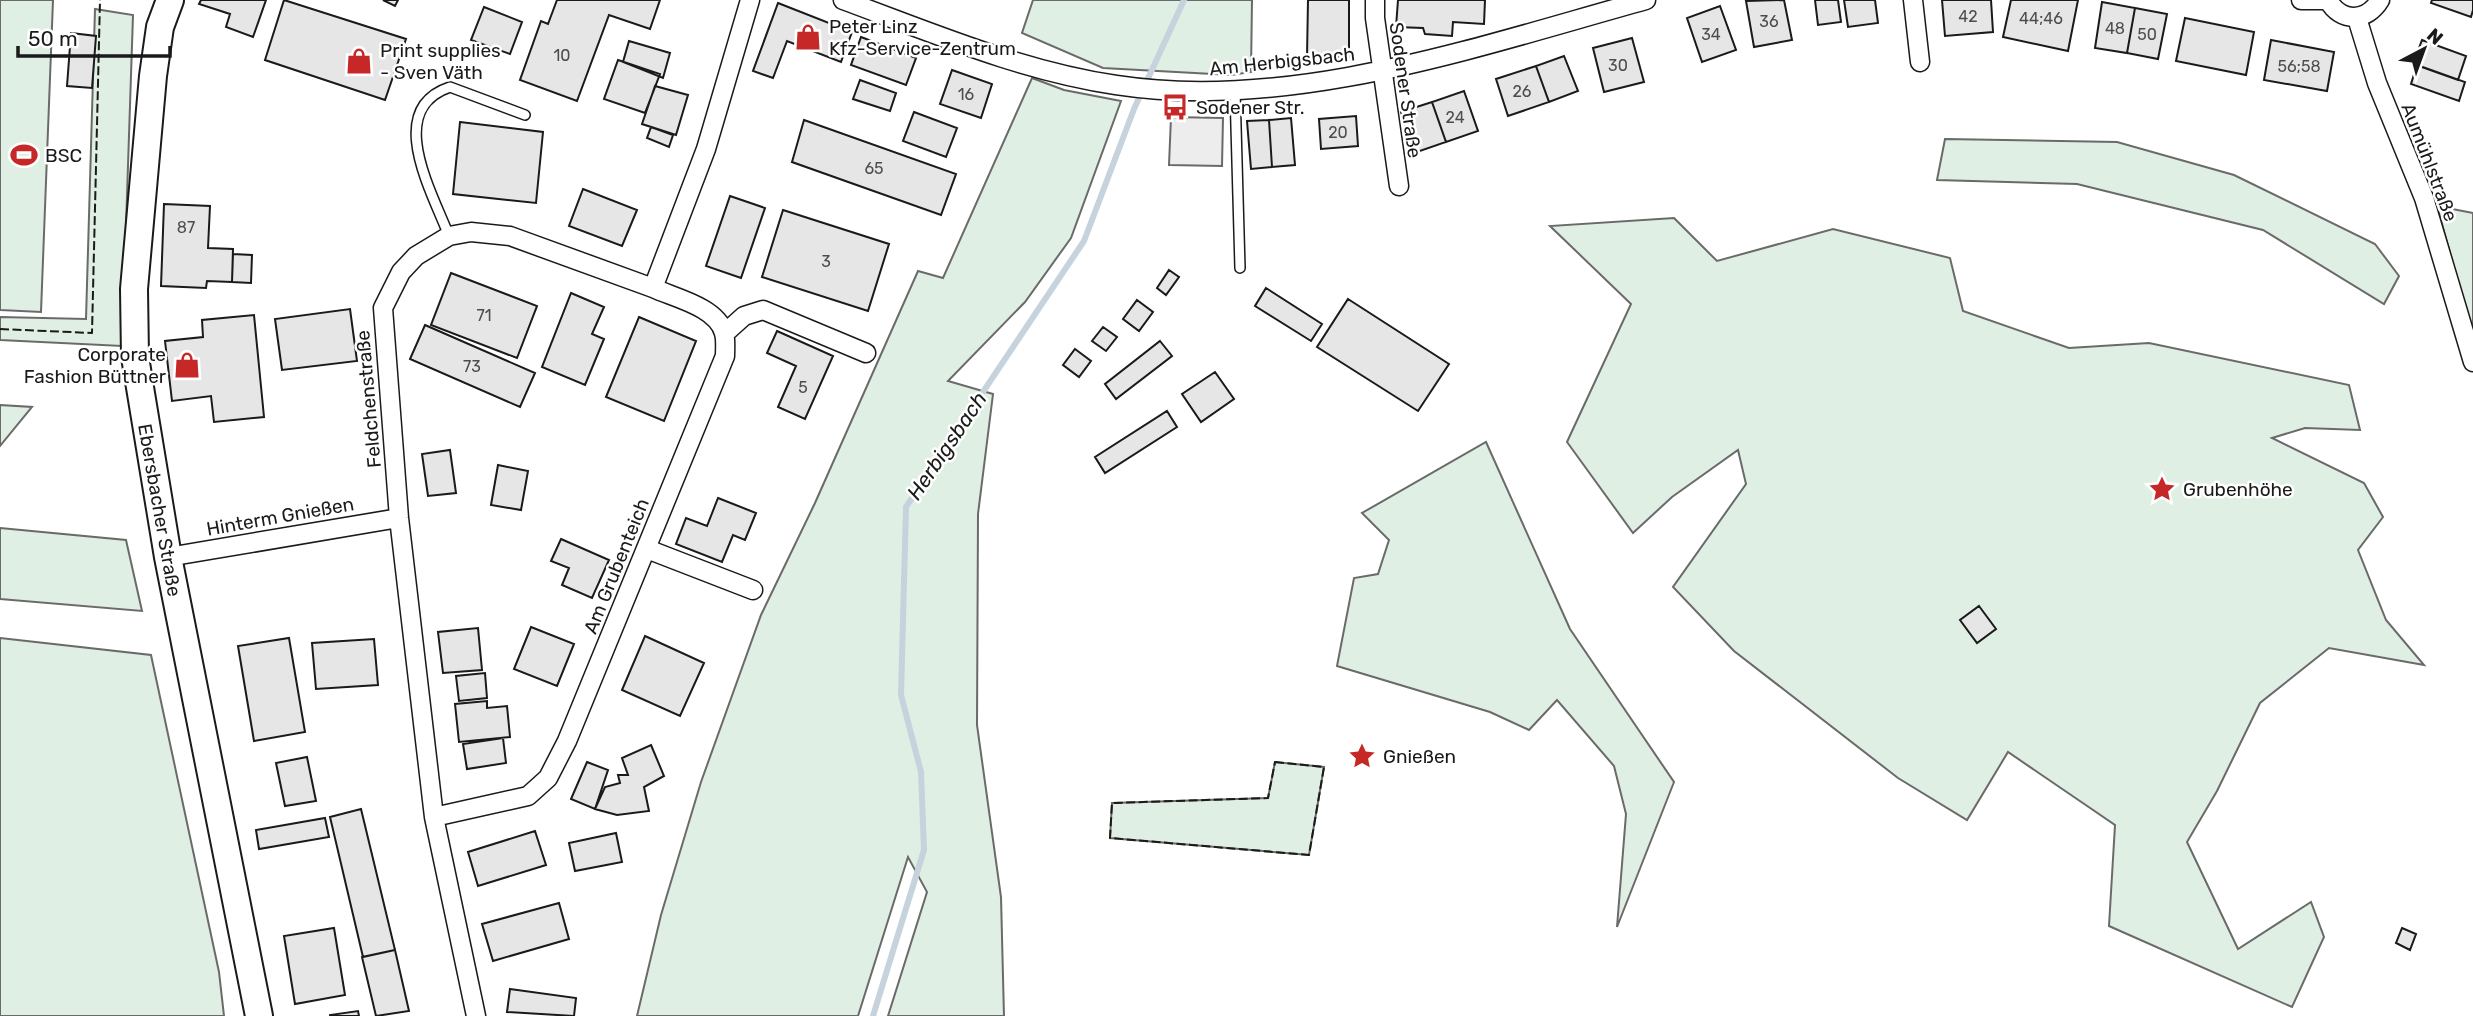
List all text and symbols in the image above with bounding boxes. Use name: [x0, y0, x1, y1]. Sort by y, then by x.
house number: 42: [1958, 7, 1978, 26]
house number: 44;46: [2019, 9, 2063, 28]
house number: 36: [1759, 12, 1779, 31]
scale bar: [18, 14, 170, 58]
north arrow: [2389, 14, 2459, 84]
place label: Peter Linz Kfz-Service-Zentrum: [829, 15, 1016, 60]
house number: 48: [2105, 19, 2125, 38]
street label: Sodener Straße: [1385, 21, 1426, 159]
shop icon: Peter Linz Kfz-Service-Zentrum: [793, 22, 823, 52]
text: N: [2422, 23, 2448, 50]
house number: 34: [1701, 25, 1721, 44]
house number: 50: [2137, 25, 2157, 44]
text: 50 m: [28, 26, 78, 51]
place label: Print supplies - Sven Väth: [380, 39, 501, 84]
street label: Am Herbigsbach: [1208, 42, 1356, 81]
shop icon: Print supplies - Sven Väth: [344, 46, 374, 76]
house number: 10: [553, 46, 571, 65]
house number: 30: [1608, 56, 1628, 75]
house number: 56;58: [2277, 57, 2321, 76]
house number: 26: [1512, 82, 1532, 101]
house number: 16: [958, 85, 975, 104]
bus stop icon: Sodener Str.: [1160, 92, 1190, 122]
place label: Sodener Str.: [1196, 96, 1305, 119]
street label: Aumühlstraße: [2396, 100, 2463, 225]
house number: 24: [1445, 108, 1465, 127]
house number: 20: [1328, 123, 1348, 142]
sports icon: BSC: [9, 140, 39, 170]
place label: BSC: [45, 144, 82, 167]
house number: 65: [864, 159, 884, 178]
house number: 87: [177, 218, 195, 237]
house number: 3: [821, 252, 831, 271]
house number: 71: [476, 306, 492, 325]
street label: Feldchenstraße: [351, 329, 386, 469]
place label: Corporate Fashion Büttner: [24, 343, 167, 388]
shop icon: Corporate Fashion Büttner: [172, 350, 202, 380]
house number: 73: [463, 357, 481, 376]
house number: 5: [798, 378, 808, 397]
water label: Herbigsbach: [901, 387, 992, 504]
street label: Ebersbacher Straße: [133, 422, 186, 598]
place icon: Grubenhöhe: [2147, 474, 2177, 504]
place label: Grubenhöhe: [2183, 478, 2293, 501]
street label: Hinterm Gnießen: [205, 492, 356, 541]
street label: Am Grubenteich: [579, 495, 654, 637]
place icon: Gnießen: [1347, 741, 1377, 771]
place label: Gnießen: [1383, 745, 1456, 768]

